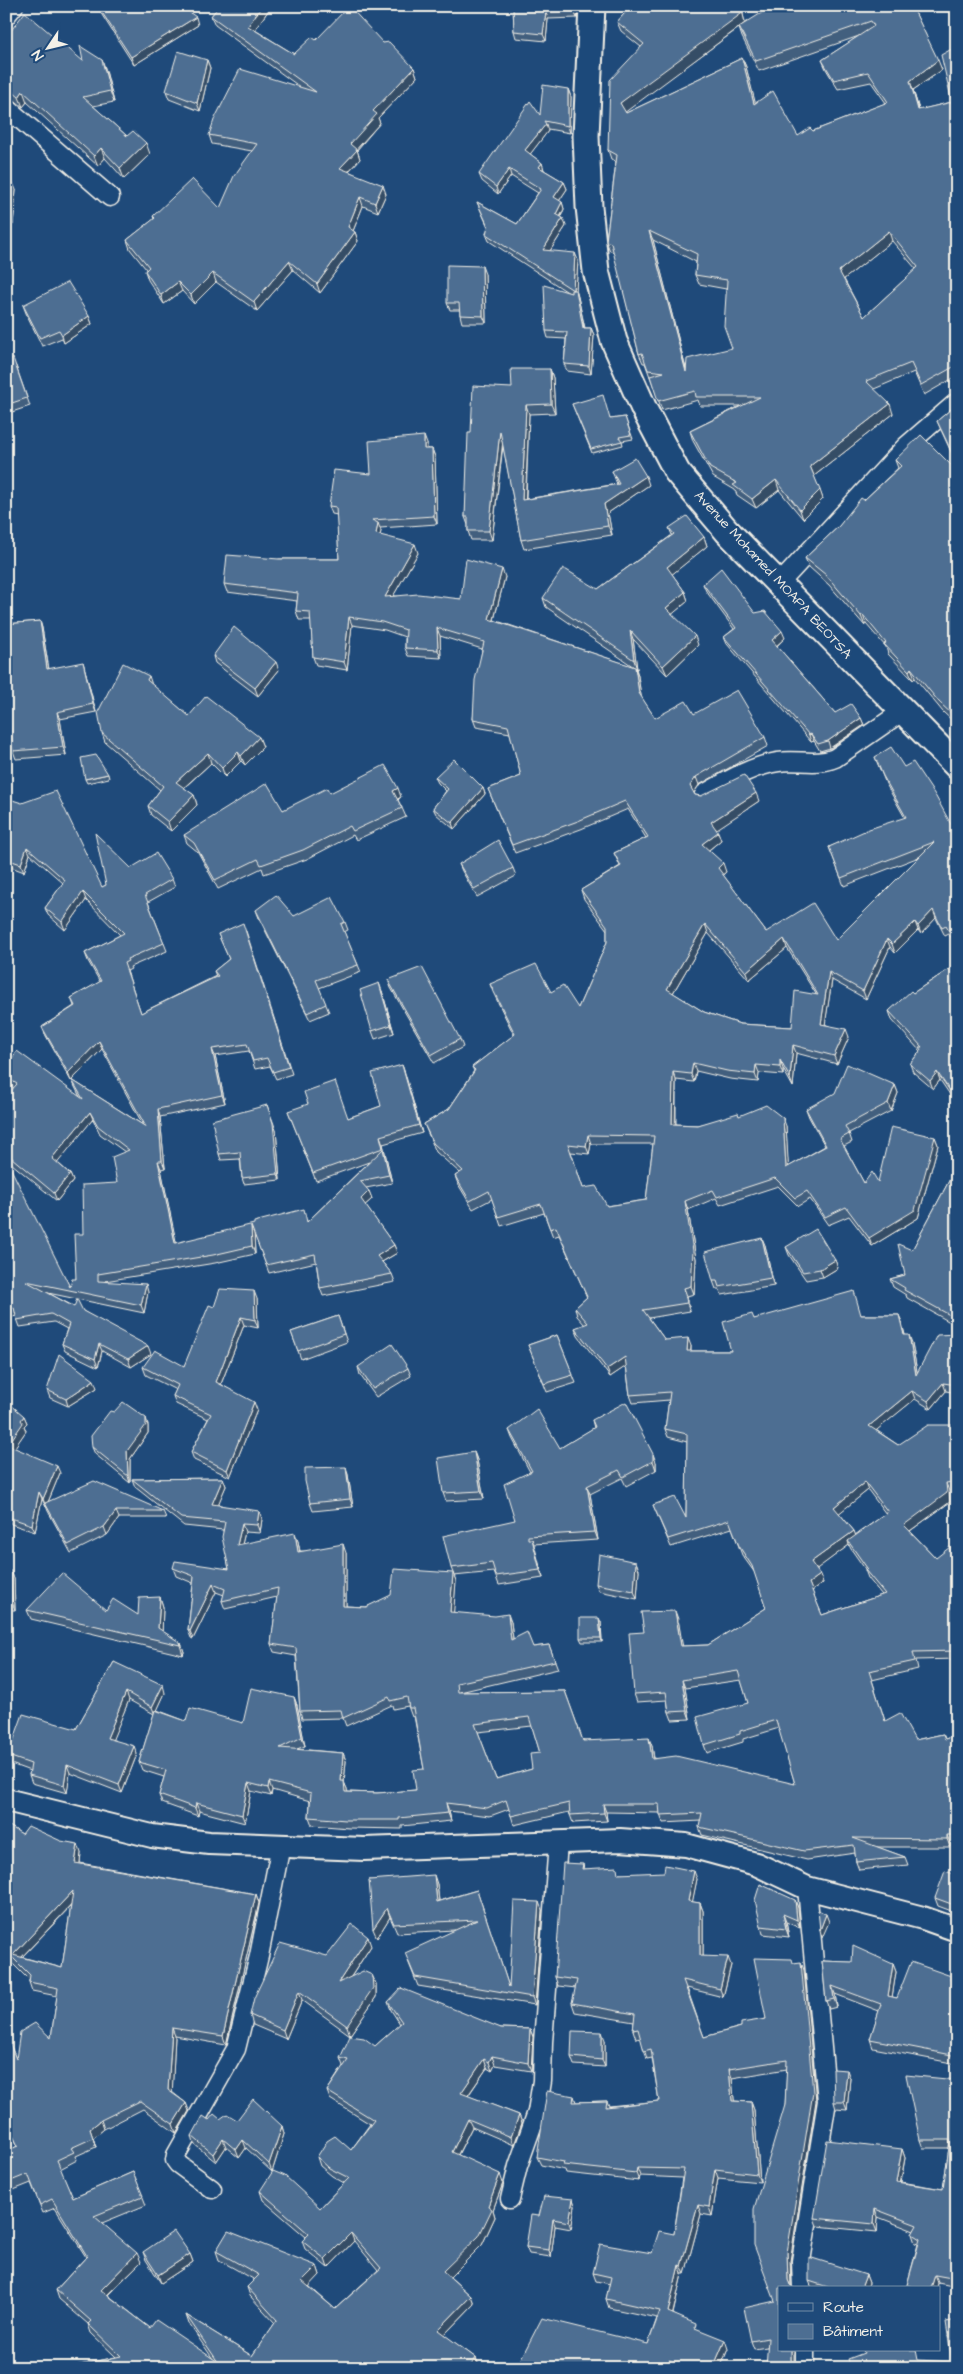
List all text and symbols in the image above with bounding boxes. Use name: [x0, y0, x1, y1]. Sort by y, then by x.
north arrow: [22, 22, 72, 72]
text: N: [27, 45, 49, 64]
street label: Avenue Mohamed MOAPA BEOTSA: [689, 486, 857, 664]
legend: [778, 2286, 940, 2352]
text: Route: [823, 2297, 864, 2318]
text: Bâtiment: [823, 2321, 883, 2342]

